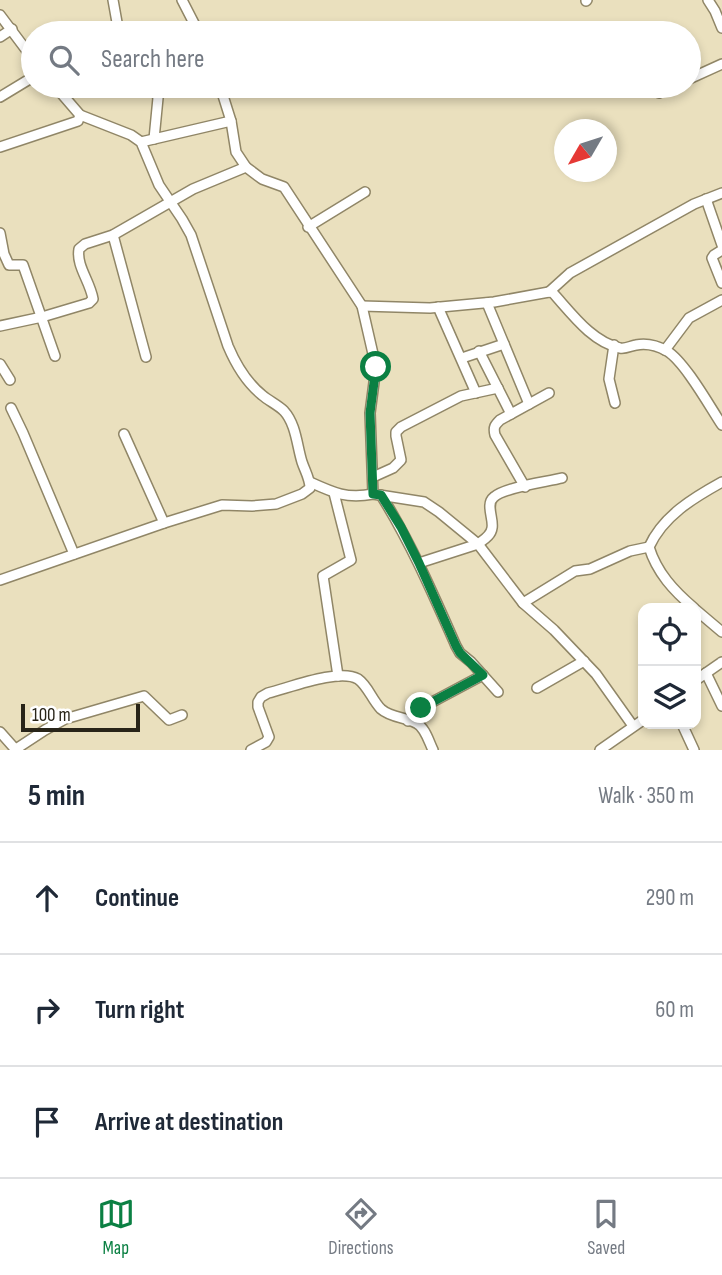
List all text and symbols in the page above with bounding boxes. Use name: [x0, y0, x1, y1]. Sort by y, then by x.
search box: [21, 21, 701, 98]
icon: search: [45, 41, 83, 79]
text: Search here: [101, 44, 204, 75]
north arrow: [554, 119, 617, 182]
route start: [360, 351, 391, 382]
map controls: [638, 603, 701, 729]
button: locate: [638, 603, 701, 666]
button: layers: [638, 666, 701, 729]
route end: [405, 692, 436, 723]
scale bar: [21, 701, 140, 733]
text: 100 m: [32, 704, 71, 727]
text: 5 min: [28, 778, 85, 814]
text: Walk · 350 m: [598, 782, 694, 810]
icon: ahead: [28, 879, 66, 917]
text: Continue: [95, 883, 179, 914]
text: 290 m: [646, 884, 694, 912]
icon: right: [28, 991, 66, 1029]
text: Turn right: [95, 995, 184, 1026]
text: 60 m: [655, 996, 694, 1024]
icon: arrive: [28, 1103, 66, 1141]
text: Arrive at destination: [95, 1107, 283, 1138]
tab: Map: [97, 1195, 135, 1260]
tab: Directions: [328, 1195, 394, 1260]
tab: Saved: [587, 1195, 625, 1260]

